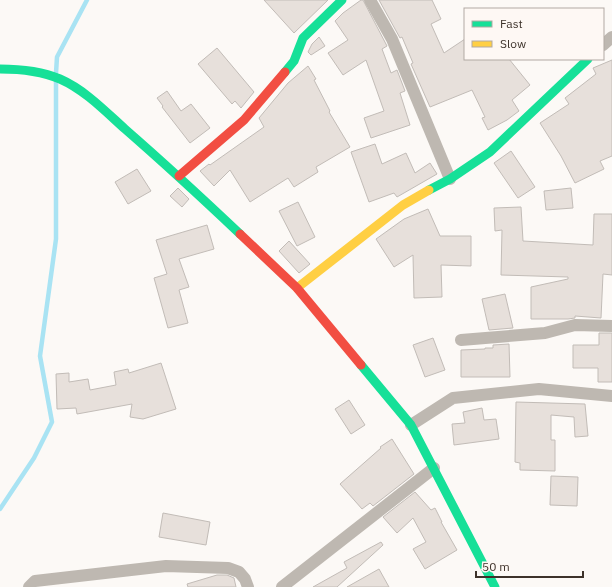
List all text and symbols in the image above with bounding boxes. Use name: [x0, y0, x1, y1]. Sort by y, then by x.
legend: [464, 8, 604, 60]
text: Fast: [500, 16, 523, 31]
text: Slow: [500, 36, 526, 51]
scale bar: [476, 553, 583, 579]
text: 50 m: [482, 559, 510, 574]

